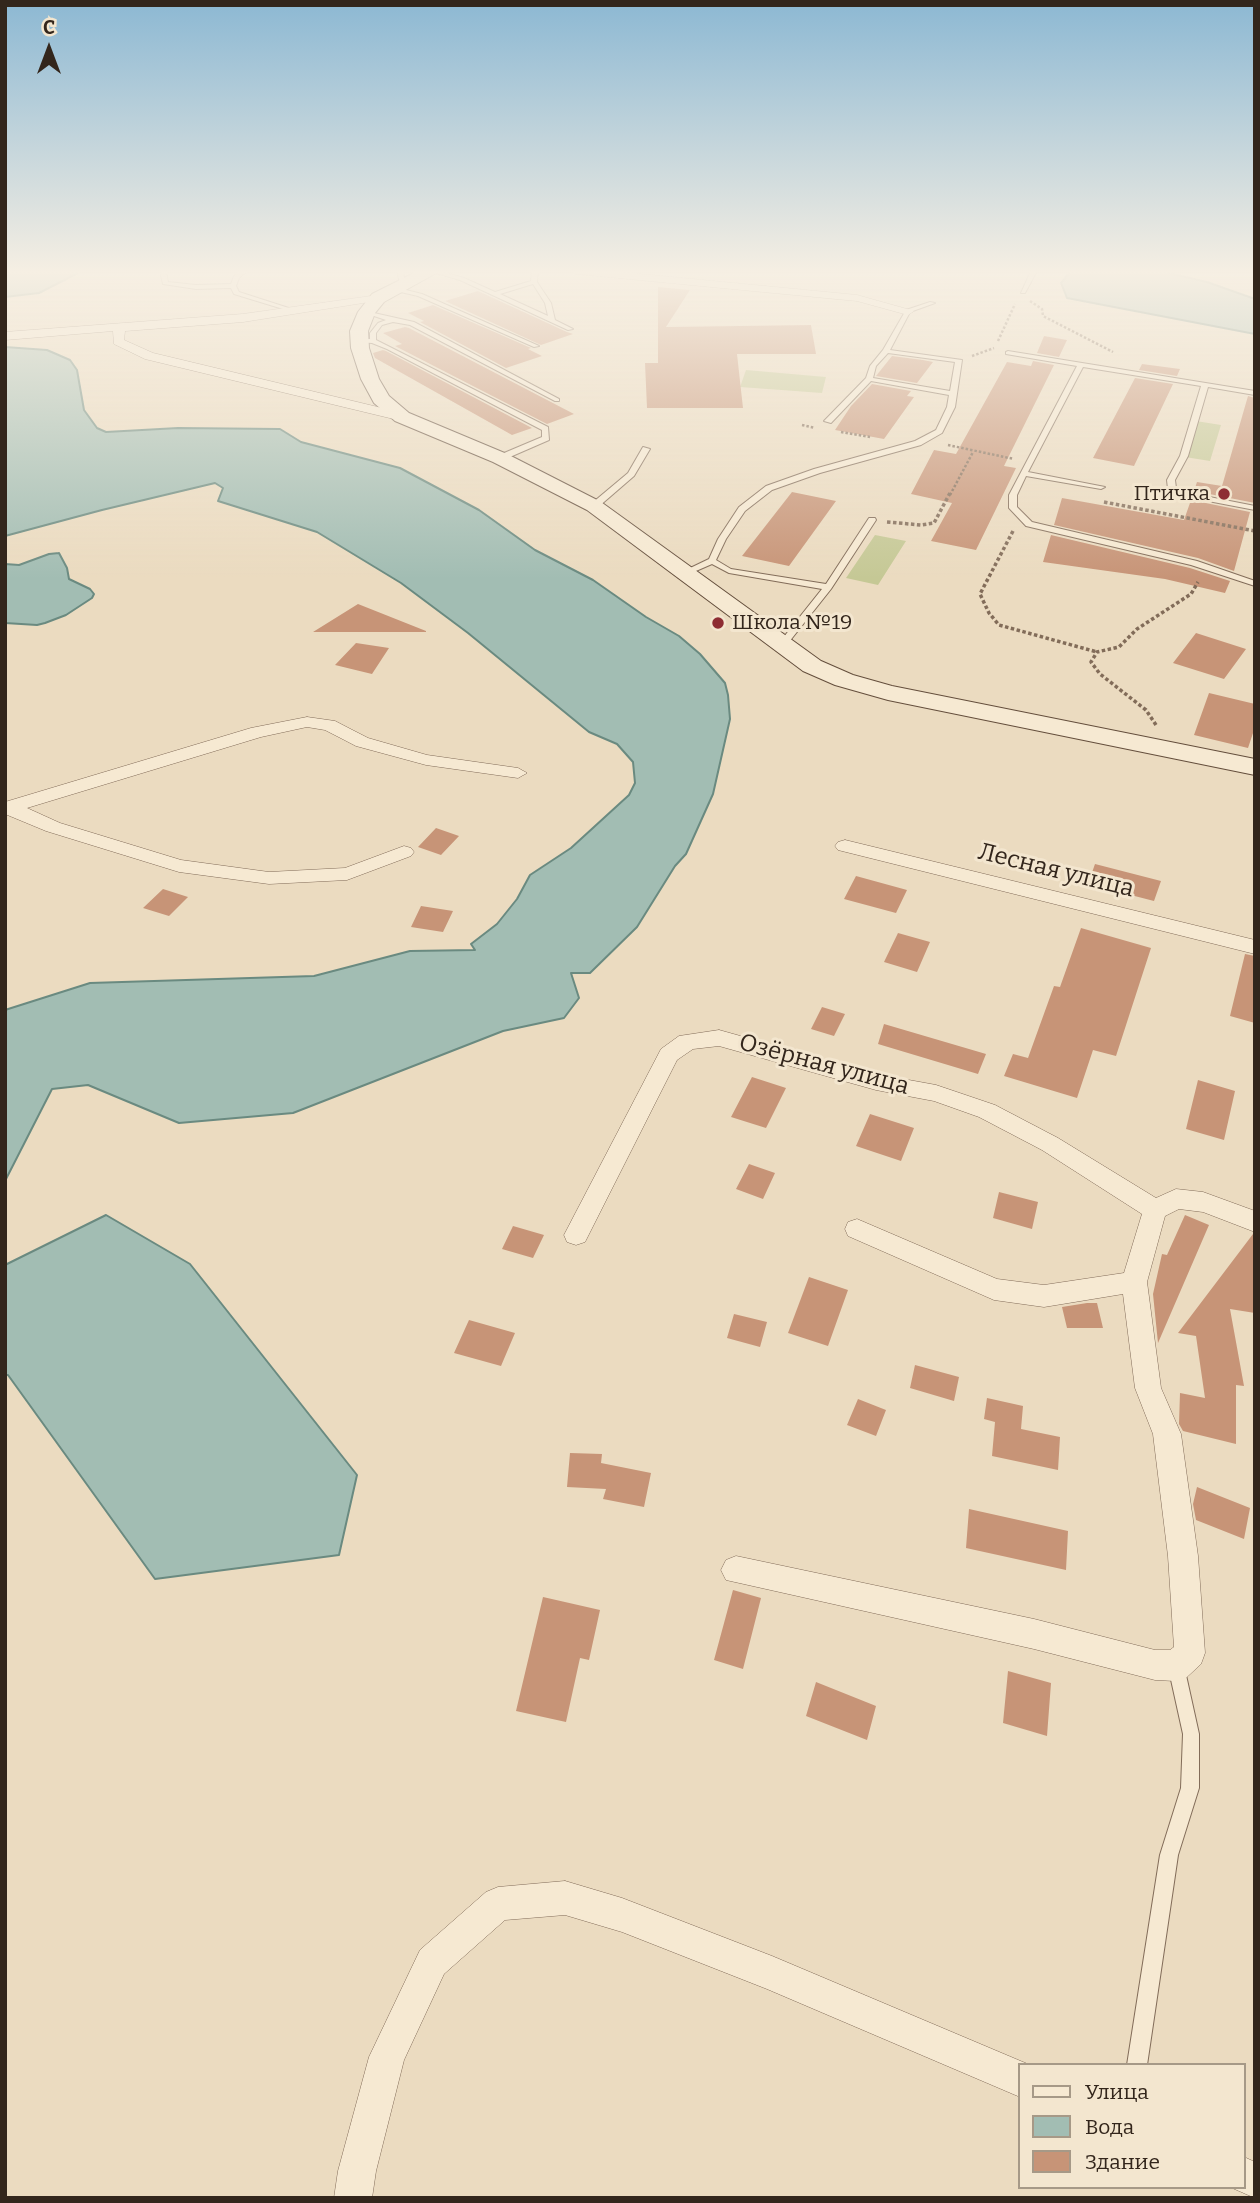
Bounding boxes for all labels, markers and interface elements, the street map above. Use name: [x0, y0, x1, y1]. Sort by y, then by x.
north arrow: [14, 14, 84, 84]
text: С: [43, 16, 55, 39]
place label: Птичка: [1134, 481, 1210, 507]
marker: Птичка: [1216, 486, 1232, 502]
place label: Школа №19: [732, 610, 852, 636]
marker: Школа №19: [710, 615, 726, 631]
street label: Лесная улица: [975, 838, 1137, 904]
street label: Озёрная улица: [736, 1028, 912, 1102]
legend: [1018, 2063, 1246, 2189]
text: Улица: [1085, 2079, 1149, 2105]
text: Вода: [1085, 2114, 1134, 2140]
text: Здание: [1085, 2149, 1160, 2175]

